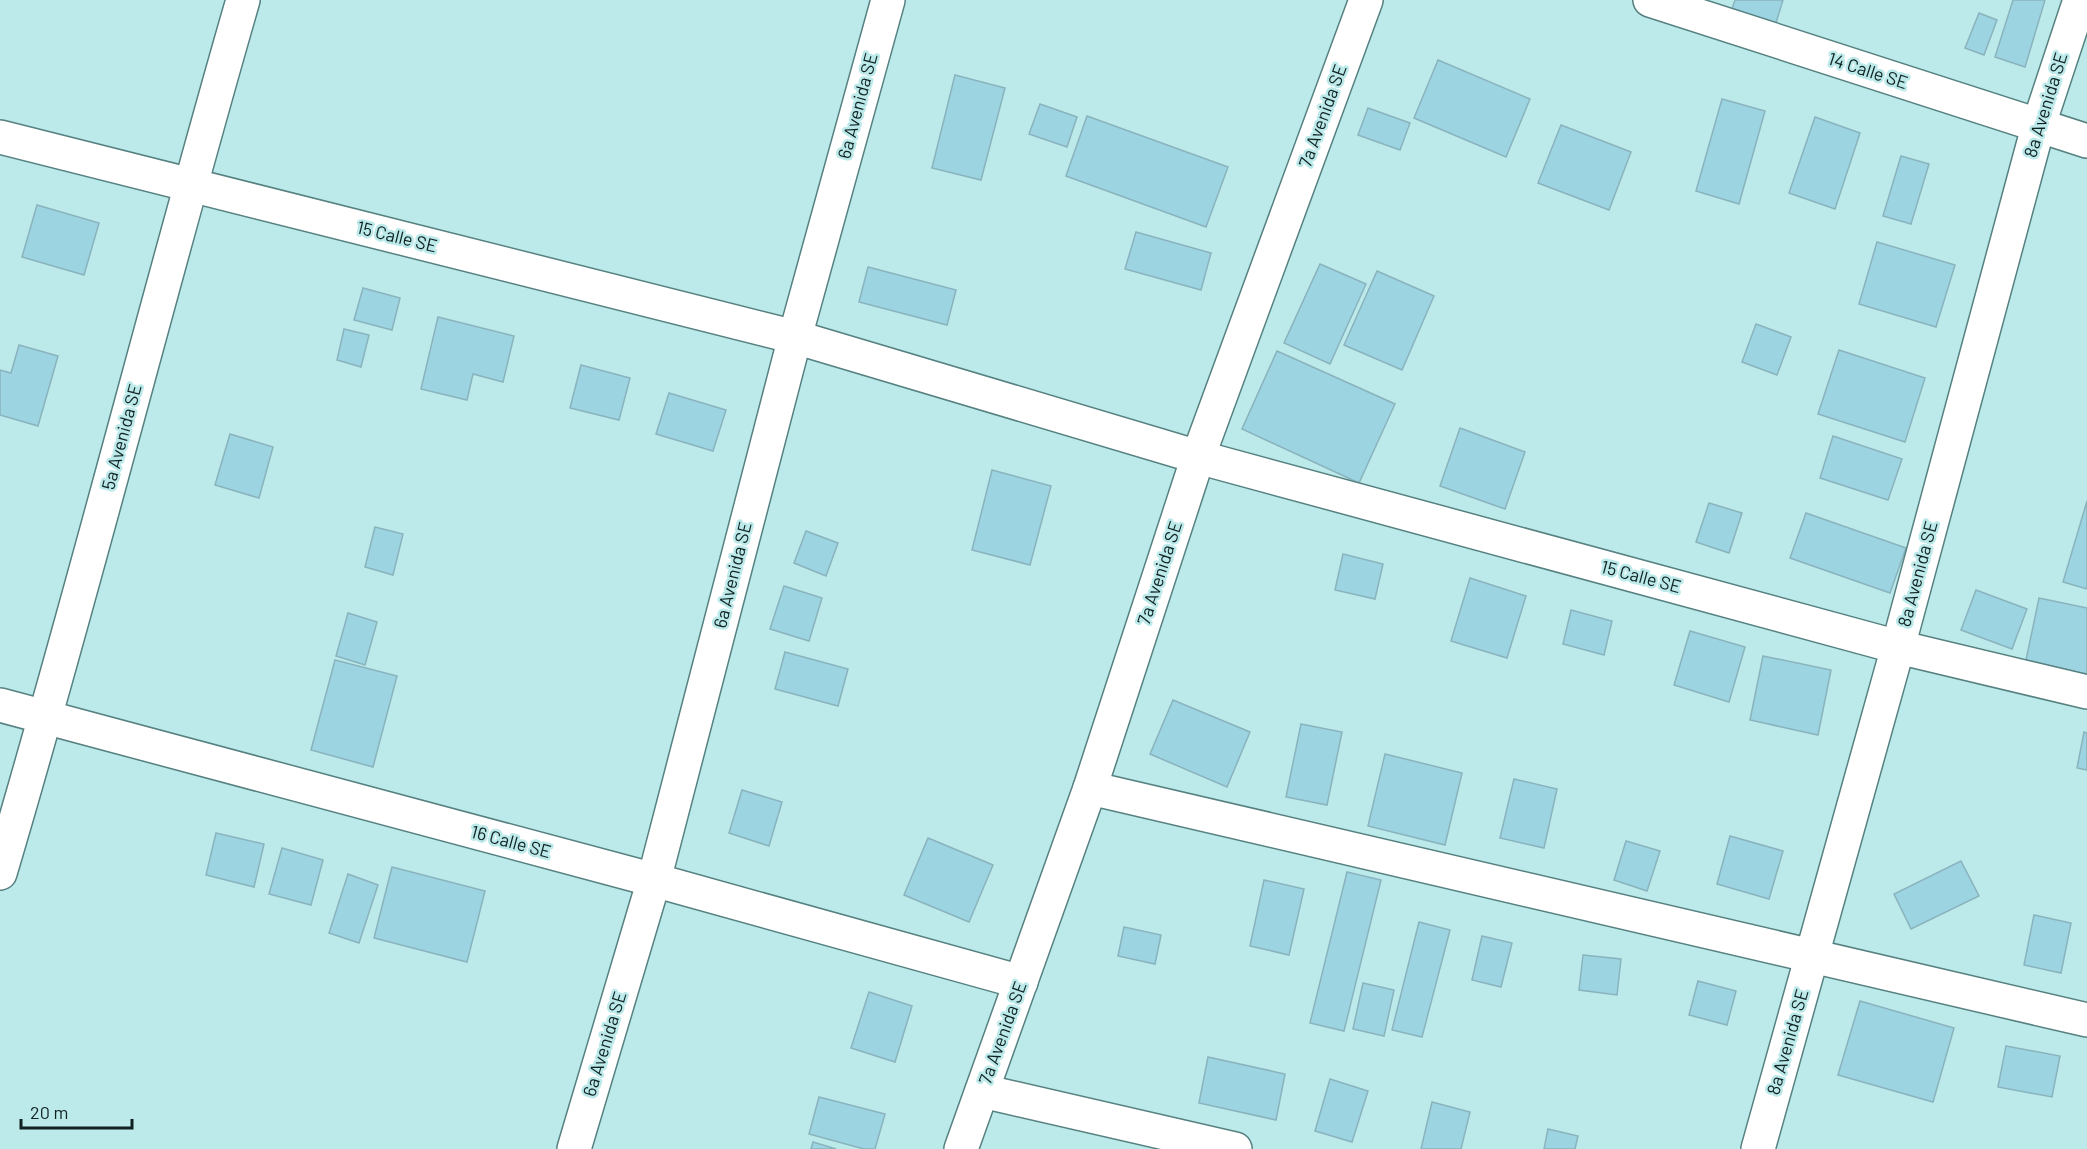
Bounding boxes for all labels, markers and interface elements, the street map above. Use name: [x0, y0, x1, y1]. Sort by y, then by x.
street label: 14 Calle SE: [1826, 47, 1911, 93]
street label: 8a Avenida SE: [2019, 49, 2071, 160]
street label: 6a Avenida SE: [832, 50, 882, 161]
street label: 7a Avenida SE: [1293, 61, 1351, 170]
street label: 15 Calle SE: [355, 215, 440, 257]
street label: 5a Avenida SE: [96, 381, 146, 492]
street label: 7a Avenida SE: [1132, 518, 1186, 627]
street label: 8a Avenida SE: [1892, 518, 1942, 629]
street label: 6a Avenida SE: [708, 519, 756, 630]
street label: 15 Calle SE: [1599, 555, 1684, 597]
street label: 16 Calle SE: [469, 820, 554, 862]
street label: 7a Avenida SE: [973, 978, 1031, 1087]
street label: 8a Avenida SE: [1761, 986, 1813, 1097]
street label: 6a Avenida SE: [578, 989, 630, 1099]
scale bar: [21, 1092, 132, 1130]
text: 20 m: [30, 1101, 68, 1123]

